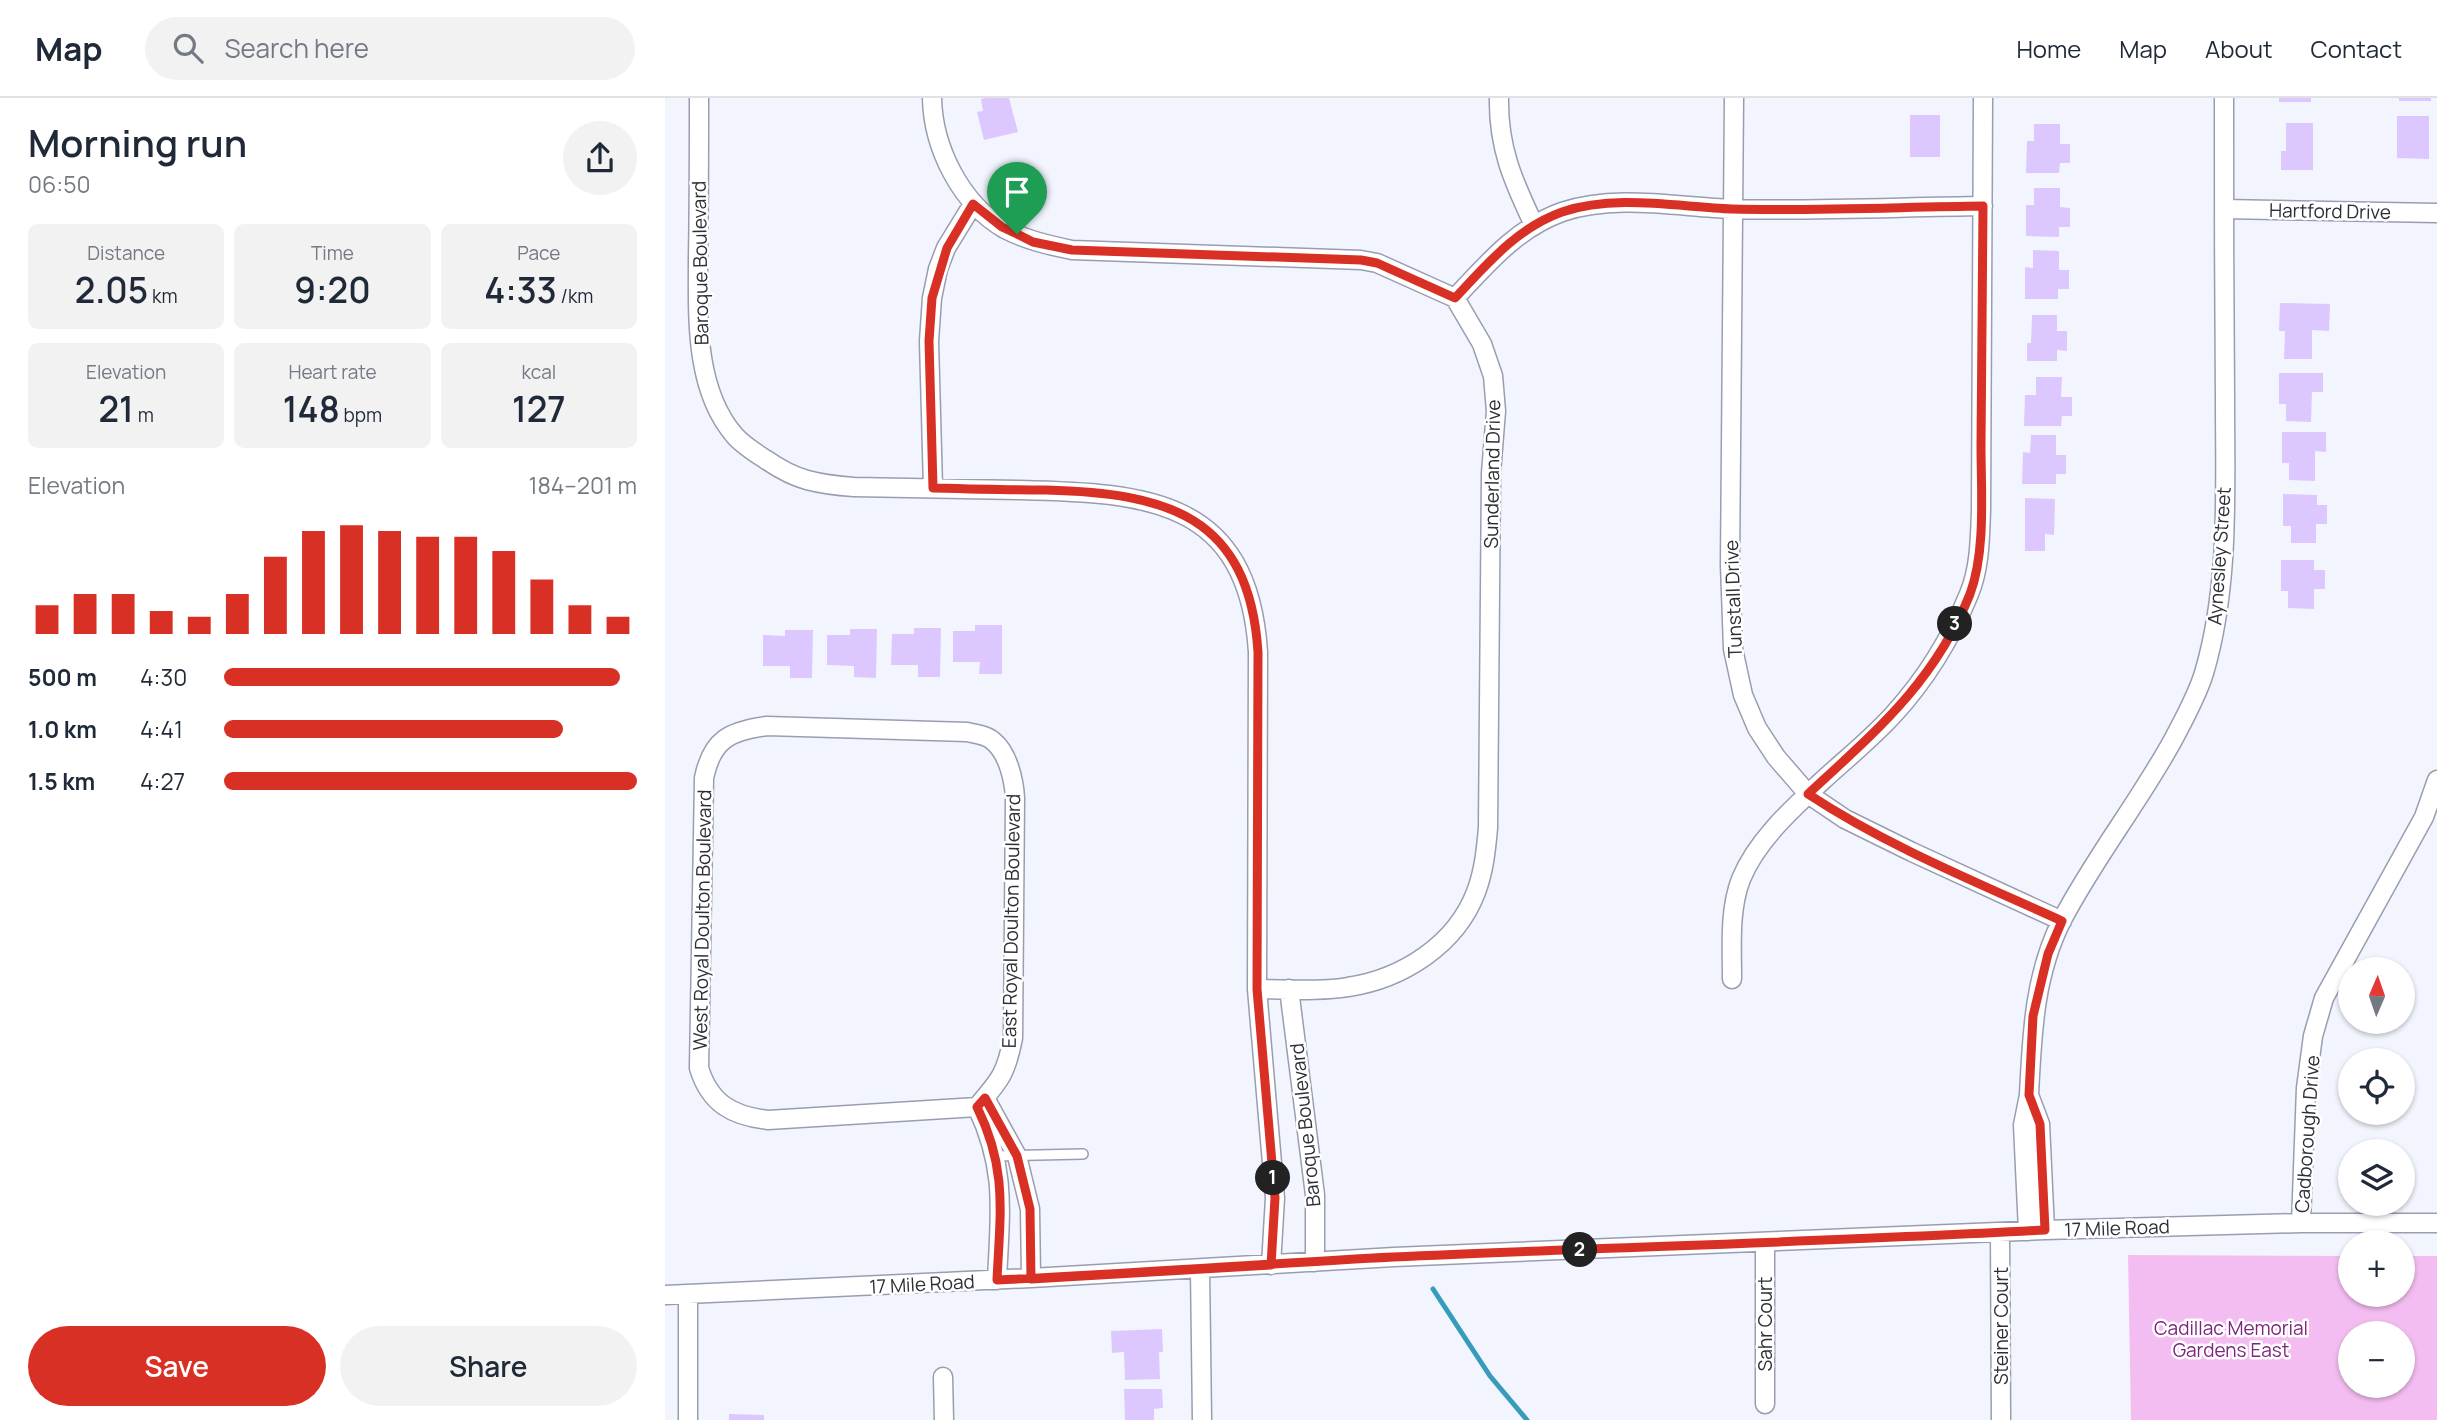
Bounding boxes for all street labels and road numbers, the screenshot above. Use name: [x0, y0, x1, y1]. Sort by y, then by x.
street label: Baroque Boulevard: [686, 181, 714, 345]
street label: Hartford Drive: [2269, 197, 2391, 225]
street label: Sunderland Drive: [1478, 399, 1506, 549]
street label: Aynesley Street: [2201, 486, 2237, 626]
street label: Tunstall Drive: [1718, 539, 1748, 659]
street label: West Royal Doulton Boulevard: [687, 790, 717, 1050]
street label: East Royal Doulton Boulevard: [996, 794, 1026, 1048]
street label: Baroque Boulevard: [1283, 1042, 1327, 1208]
street label: Cadborough Drive: [2289, 1054, 2325, 1214]
street label: 17 Mile Road: [2064, 1213, 2170, 1243]
street label: Steiner Court: [1988, 1267, 2014, 1385]
street label: 17 Mile Road: [869, 1268, 975, 1300]
street label: Sahr Court: [1752, 1277, 1778, 1371]

